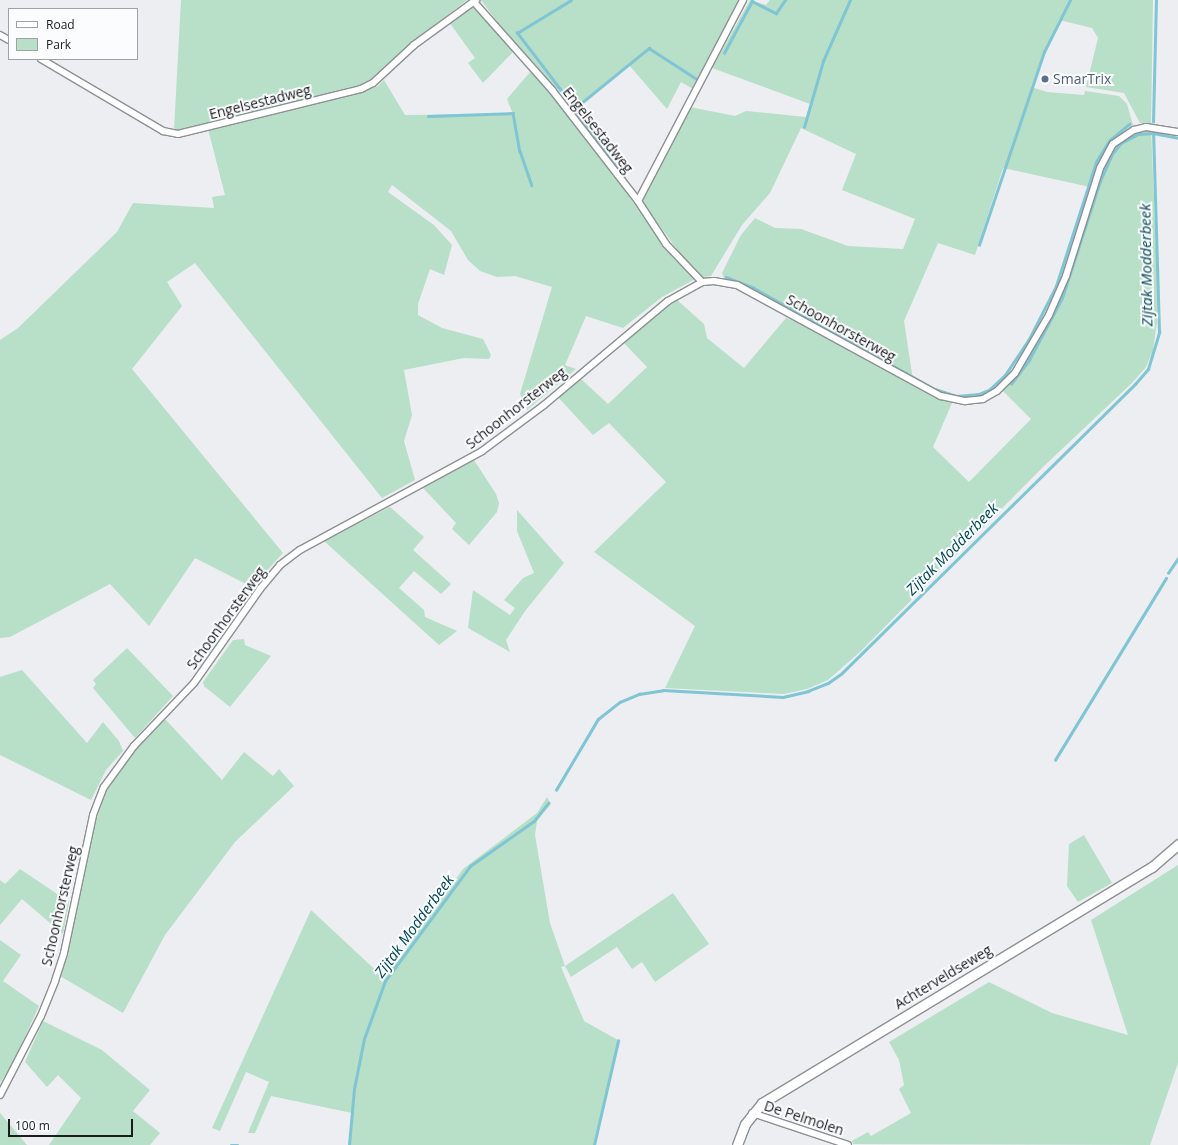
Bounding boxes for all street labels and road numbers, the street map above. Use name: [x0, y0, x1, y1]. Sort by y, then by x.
street label: Engelsestadweg: [207, 81, 313, 123]
street label: Engelsestadweg: [559, 84, 637, 176]
street label: Schoonhorsterweg: [783, 291, 899, 365]
street label: Schoonhorsterweg: [462, 364, 570, 452]
street label: Schoonhorsterweg: [183, 563, 269, 673]
street label: Schoonhorsterweg: [38, 844, 82, 968]
street label: Achterveldseweg: [891, 941, 995, 1013]
street label: De Pelmolen: [762, 1097, 846, 1139]

